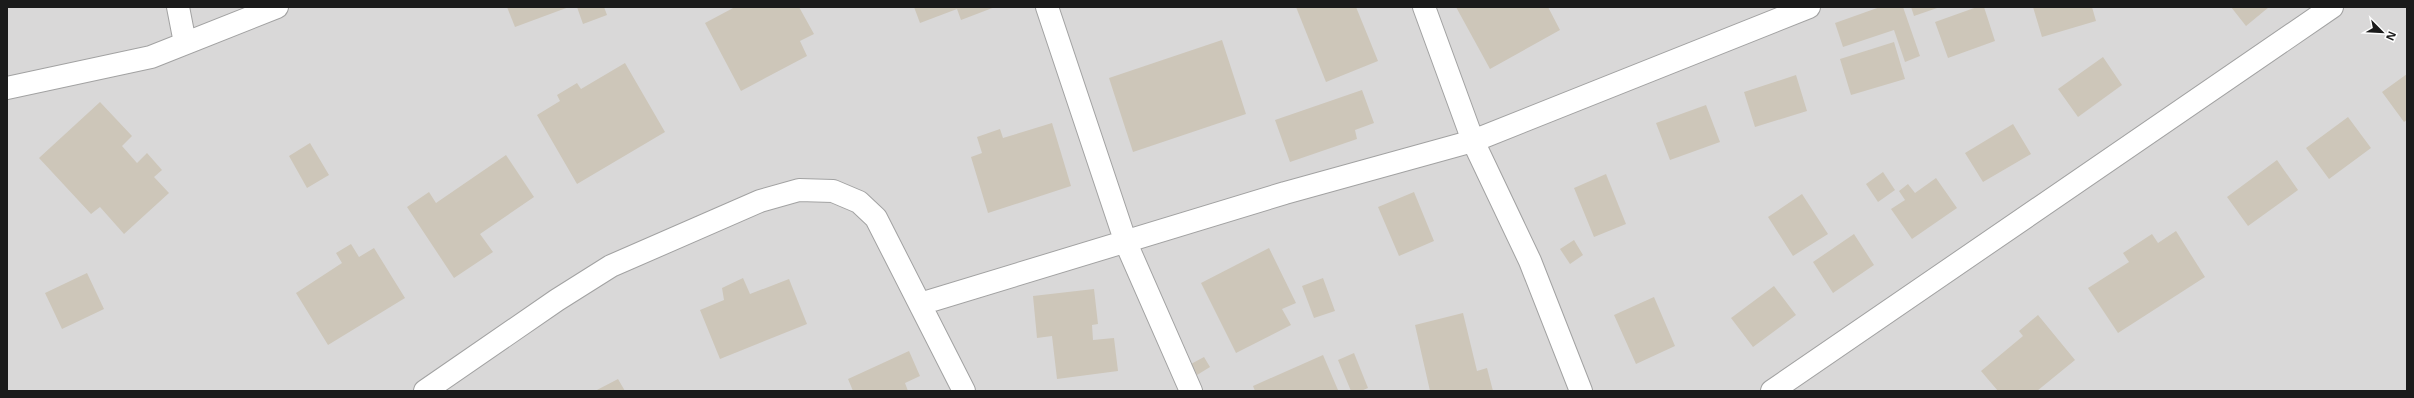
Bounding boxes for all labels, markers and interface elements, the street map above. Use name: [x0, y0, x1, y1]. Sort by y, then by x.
north arrow: [2362, 12, 2402, 52]
text: N: [2383, 29, 2400, 43]

